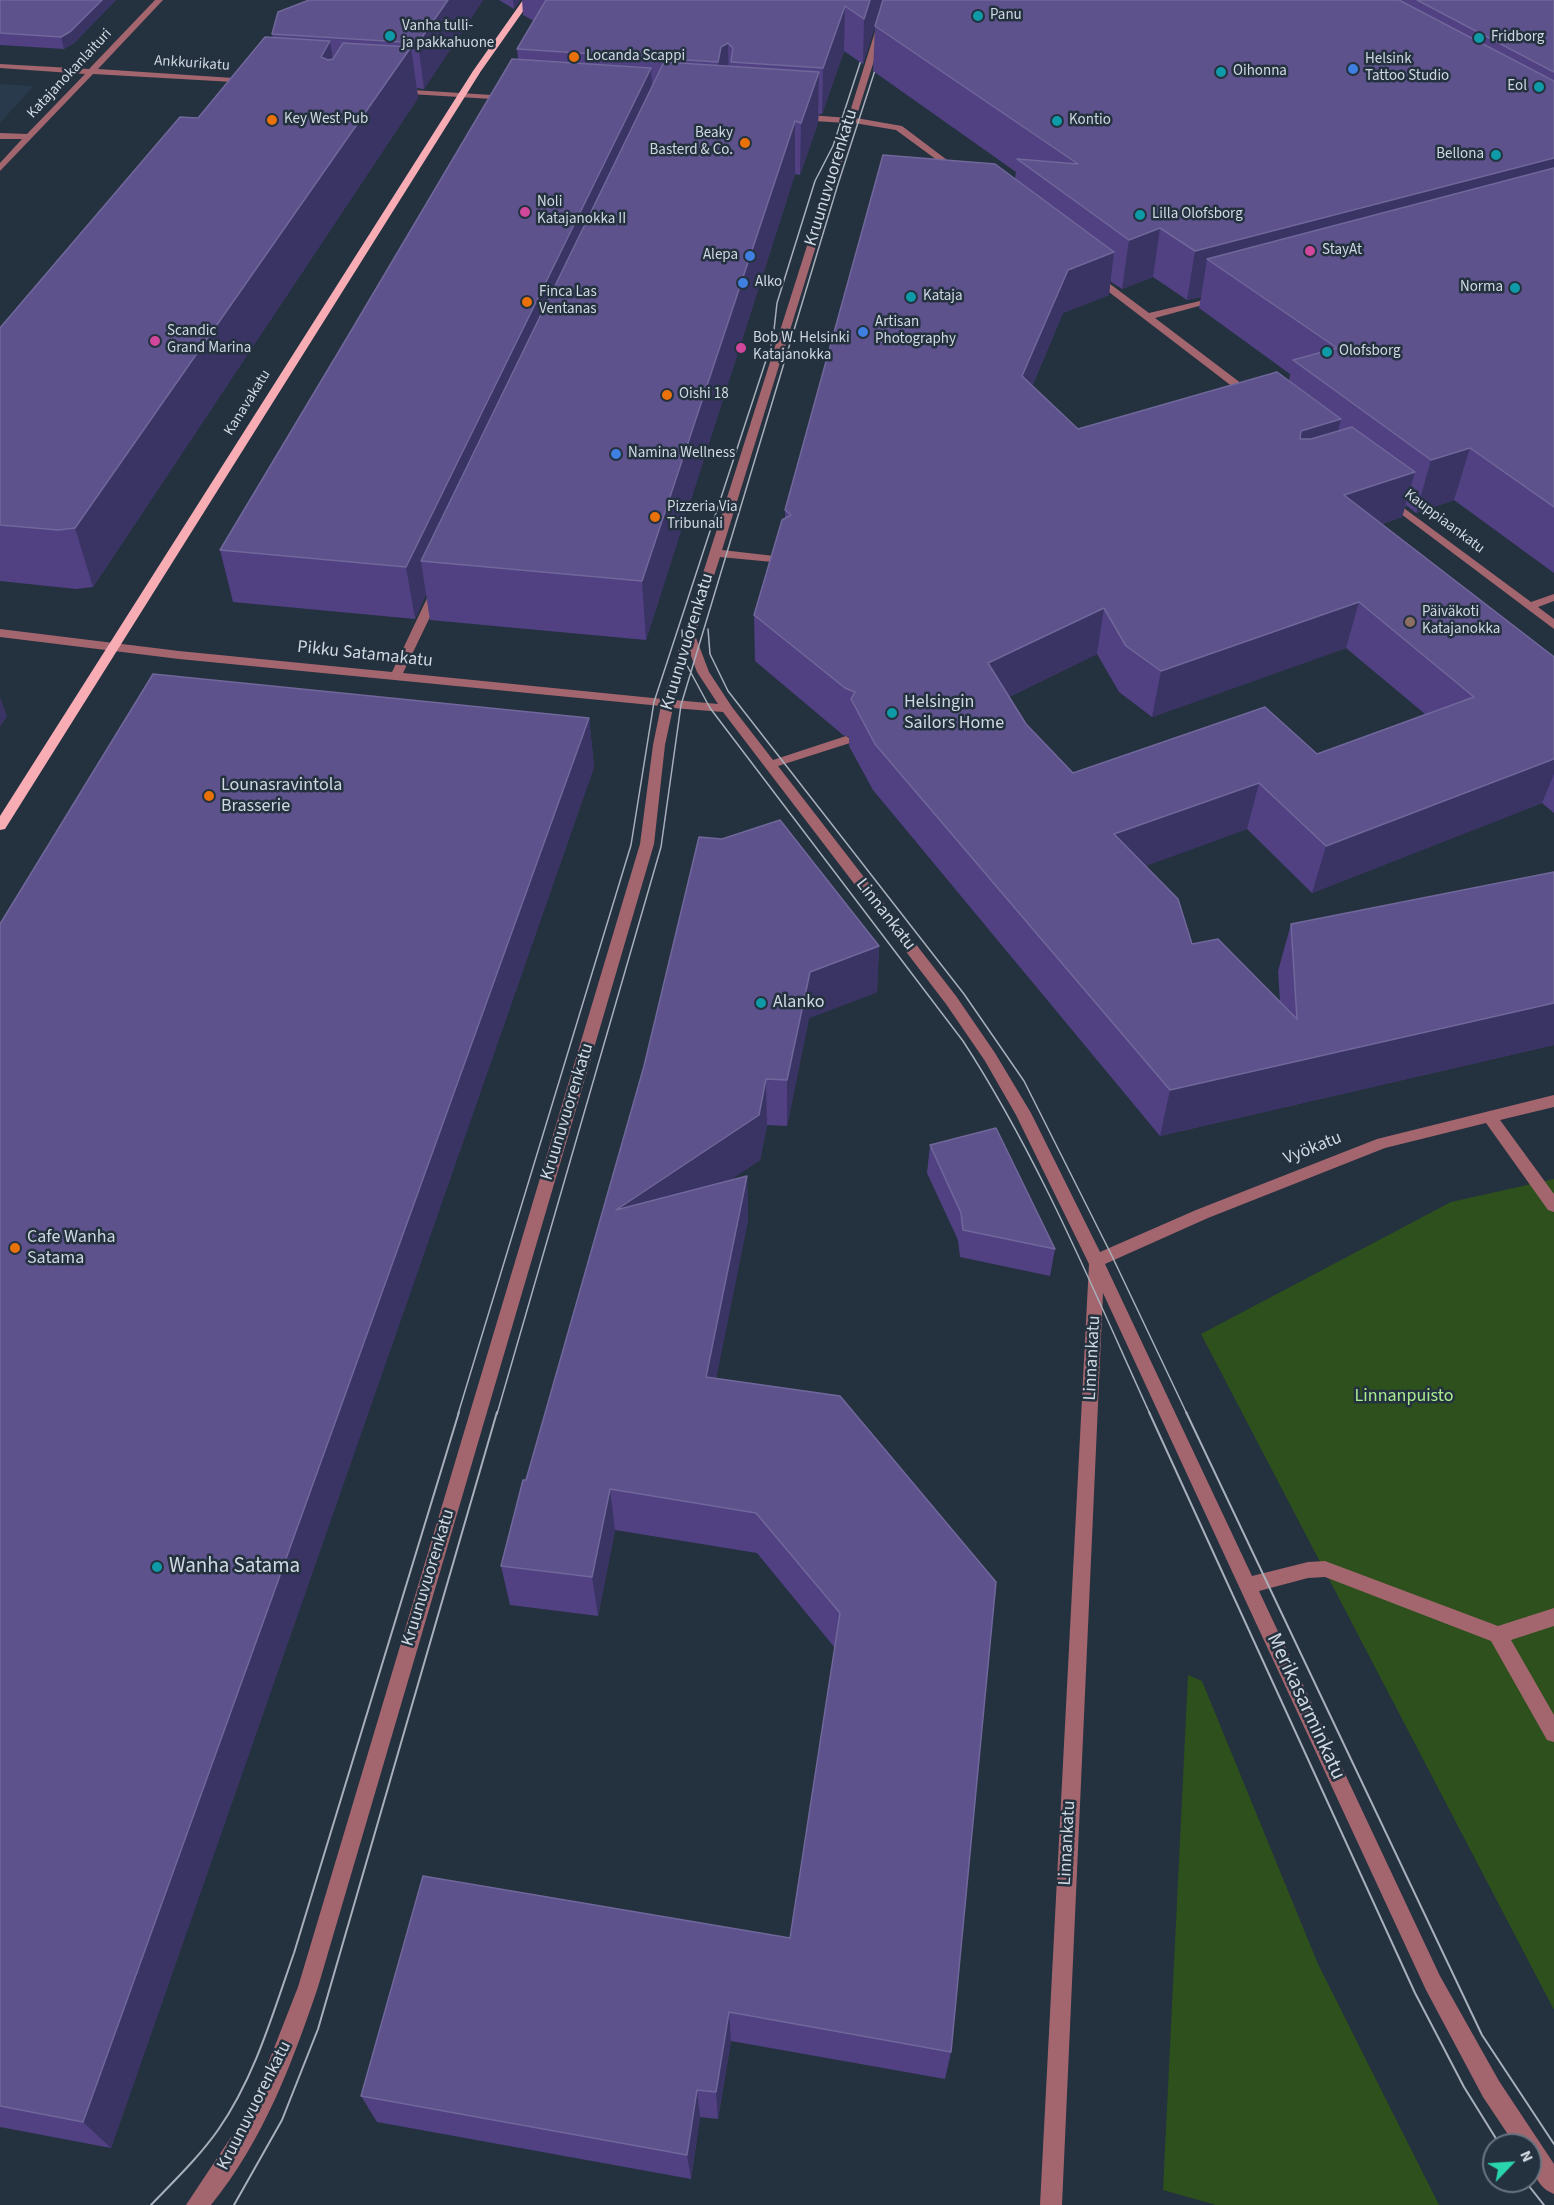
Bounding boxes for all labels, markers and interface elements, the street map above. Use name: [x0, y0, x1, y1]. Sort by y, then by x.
place label: Panu: [990, 7, 1022, 25]
marker: Panu: [971, 9, 985, 23]
place label: Vanha tulli- ja pakkahuone: [402, 18, 494, 53]
street label: Katajanokanlaituri: [24, 25, 116, 123]
marker: Vanha tulli- ja pakkahuone: [383, 29, 397, 43]
place label: Fridborg: [1491, 29, 1544, 47]
marker: Fridborg: [1472, 31, 1486, 45]
place label: Locanda Scappi: [586, 48, 685, 66]
marker: Locanda Scappi: [567, 50, 581, 64]
place label: Helsink Tattoo Studio: [1365, 51, 1449, 86]
street label: Ankkurikatu: [154, 52, 230, 76]
marker: Helsink Tattoo Studio: [1346, 62, 1360, 76]
place label: Oihonna: [1233, 63, 1287, 81]
marker: Oihonna: [1214, 65, 1228, 79]
place label: Eol: [1507, 78, 1527, 96]
marker: Eol: [1532, 80, 1546, 94]
street label: Kruunuvuorenkatu: [801, 107, 863, 249]
place label: Key West Pub: [284, 111, 368, 129]
place label: Kontio: [1069, 112, 1111, 130]
marker: Key West Pub: [265, 113, 279, 127]
marker: Kontio: [1050, 114, 1064, 128]
place label: Beaky Basterd & Co.: [650, 125, 733, 160]
marker: Beaky Basterd & Co.: [738, 136, 752, 150]
place label: Bellona: [1436, 146, 1484, 164]
marker: Bellona: [1489, 148, 1503, 162]
place label: Noli Katajanokka II: [537, 194, 626, 229]
marker: Noli Katajanokka II: [518, 205, 532, 219]
place label: Lilla Olofsborg: [1152, 206, 1243, 224]
marker: Lilla Olofsborg: [1133, 208, 1147, 222]
place label: StayAt: [1322, 242, 1362, 260]
marker: StayAt: [1303, 244, 1317, 258]
place label: Alepa: [703, 247, 738, 265]
marker: Alepa: [743, 249, 757, 263]
place label: Alko: [755, 274, 782, 292]
marker: Alko: [736, 276, 750, 290]
place label: Norma: [1460, 279, 1503, 297]
marker: Norma: [1508, 281, 1522, 295]
place label: Finca Las Ventanas: [539, 284, 597, 319]
place label: Kataja: [923, 288, 963, 306]
marker: Kataja: [904, 290, 918, 304]
marker: Finca Las Ventanas: [520, 295, 534, 309]
place label: Artisan Photography: [875, 314, 956, 349]
place label: Scandic Grand Marina: [167, 323, 251, 358]
marker: Artisan Photography: [856, 325, 870, 339]
place label: Bob W. Helsinki Katajanokka: [753, 330, 850, 365]
marker: Scandic Grand Marina: [148, 334, 162, 348]
marker: Bob W. Helsinki Katajanokka: [734, 341, 748, 355]
place label: Olofsborg: [1339, 343, 1401, 361]
marker: Olofsborg: [1320, 345, 1334, 359]
street label: Kanavakatu: [221, 367, 275, 439]
place label: Oishi 18: [679, 386, 729, 404]
marker: Oishi 18: [660, 388, 674, 402]
place label: Namina Wellness: [628, 445, 735, 463]
marker: Namina Wellness: [609, 447, 623, 461]
street label: Kauppiaankatu: [1400, 486, 1488, 558]
place label: Pizzeria Via Tribunali: [667, 499, 738, 534]
marker: Pizzeria Via Tribunali: [648, 510, 662, 524]
street label: Kruunuvuorenkatu: [657, 571, 719, 713]
place label: Päiväkoti Katajanokka: [1422, 604, 1500, 639]
marker: Päiväkoti Katajanokka: [1403, 615, 1417, 629]
street label: Pikku Satamakatu: [296, 637, 434, 673]
place label: Helsingin Sailors Home: [904, 692, 1004, 734]
marker: Helsingin Sailors Home: [885, 706, 899, 720]
place label: Lounasravintola Brasserie: [221, 775, 342, 818]
marker: Lounasravintola Brasserie: [202, 789, 216, 803]
street label: Linnankatu: [850, 875, 920, 955]
place label: Alanko: [773, 992, 825, 1014]
marker: Alanko: [754, 996, 768, 1010]
street label: Kruunuvuorenkatu: [537, 1041, 599, 1183]
street label: Vyökatu: [1281, 1128, 1345, 1170]
place label: Cafe Wanha Satama: [27, 1227, 116, 1270]
marker: Cafe Wanha Satama: [8, 1241, 22, 1255]
street label: Linnankatu: [1080, 1315, 1106, 1401]
park label: Linnanpuisto: [1355, 1386, 1453, 1408]
street label: Kruunuvuorenkatu: [398, 1507, 460, 1649]
place label: Wanha Satama: [169, 1554, 300, 1580]
marker: Wanha Satama: [150, 1560, 164, 1574]
street label: Merikasarminkatu: [1260, 1630, 1350, 1784]
street label: Linnankatu: [1055, 1800, 1081, 1886]
street label: Kruunuvuorenkatu: [213, 2038, 297, 2174]
north arrow: [1482, 2133, 1542, 2193]
text: N: [1514, 2147, 1539, 2166]

